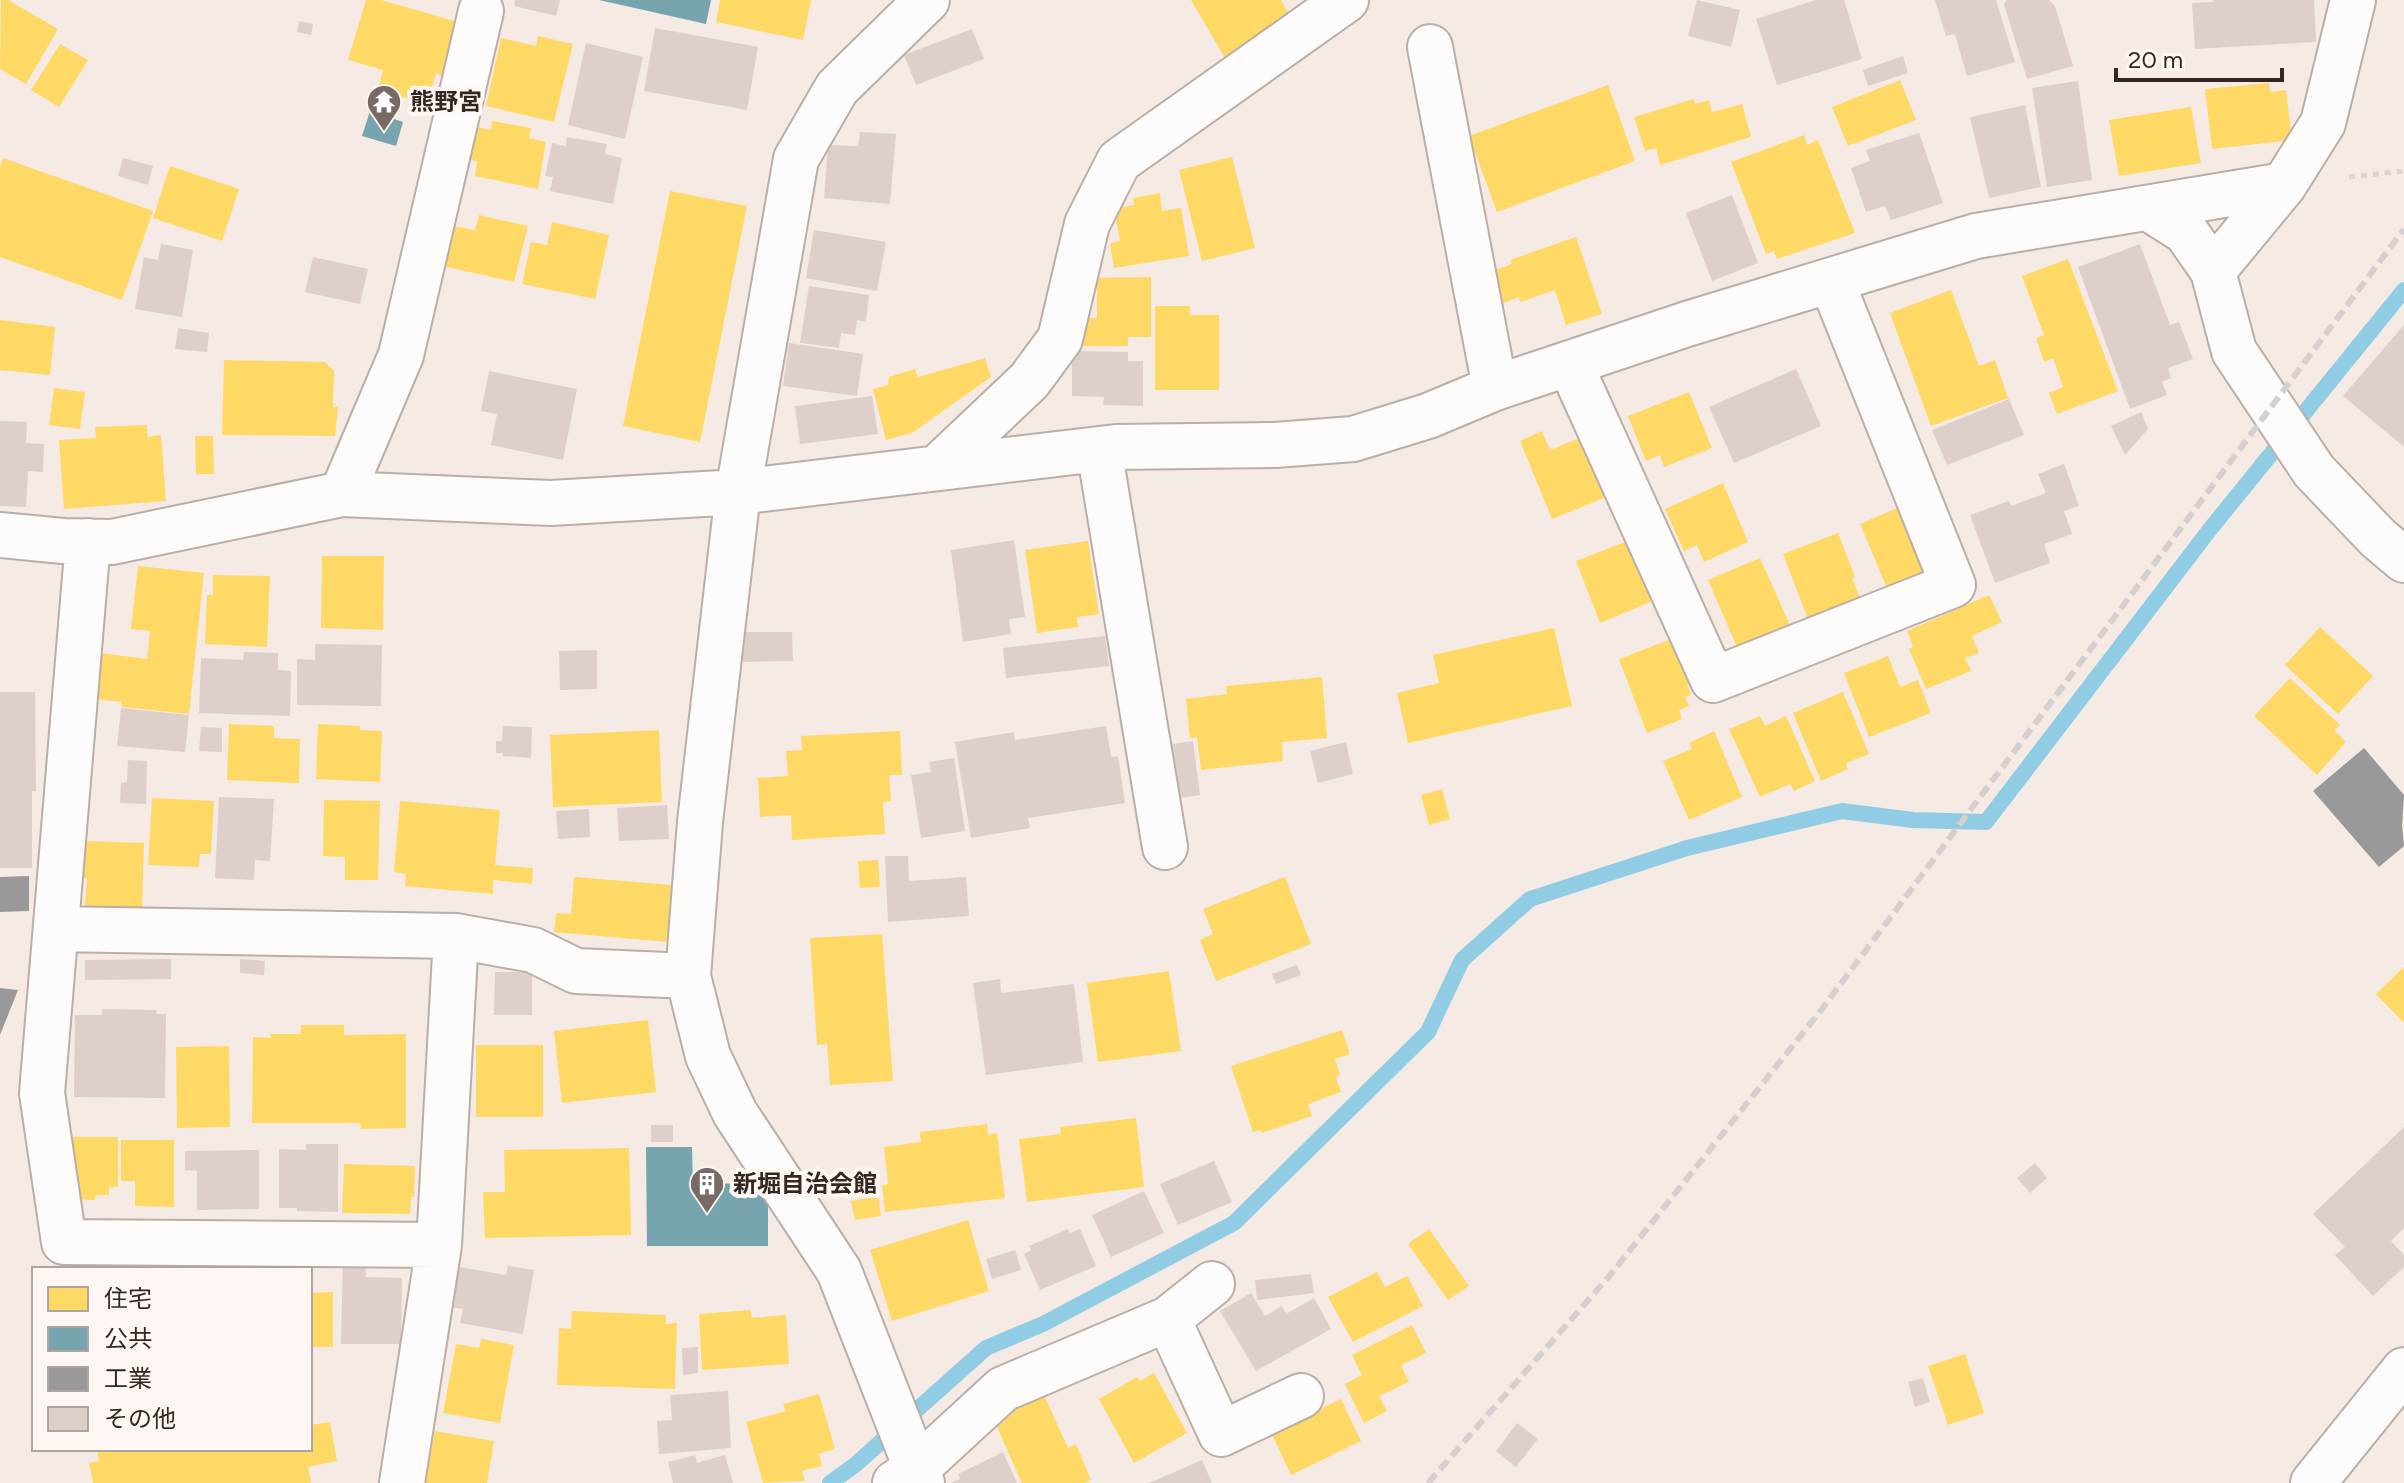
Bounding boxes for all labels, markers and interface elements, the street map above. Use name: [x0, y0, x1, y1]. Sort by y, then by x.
scale bar: [2116, 32, 2282, 82]
text: 20 m: [2128, 45, 2183, 74]
temple icon: 熊野宮: [365, 83, 403, 133]
place label: 熊野宮: [410, 87, 482, 116]
building icon: 新堀自治会館: [688, 1165, 726, 1215]
place label: 新堀自治会館: [733, 1169, 877, 1198]
legend: [32, 1267, 312, 1451]
text: 住宅: [104, 1284, 152, 1313]
text: 公共: [104, 1324, 152, 1353]
text: 工業: [104, 1364, 152, 1393]
text: その他: [104, 1404, 176, 1433]

